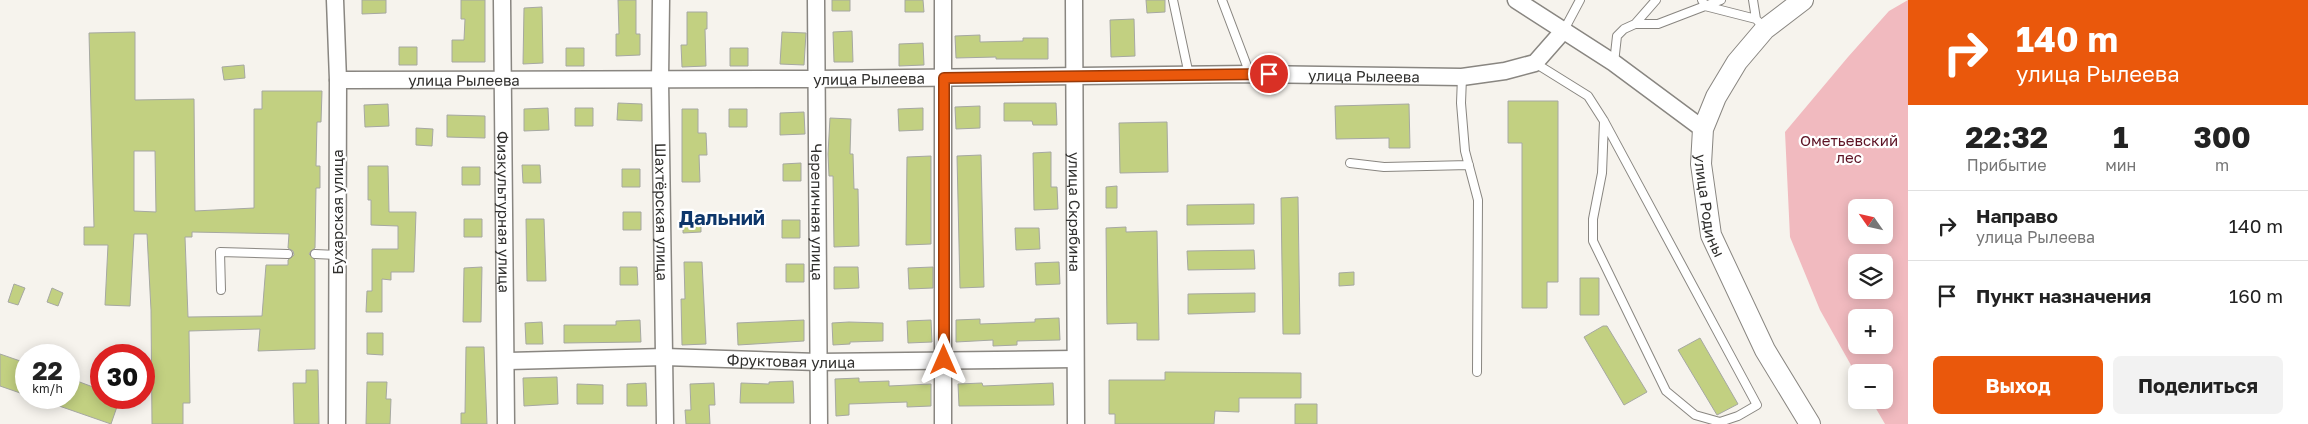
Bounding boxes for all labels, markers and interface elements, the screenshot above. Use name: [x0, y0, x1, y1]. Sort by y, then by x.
text: 140 m: [2016, 18, 2118, 60]
icon: right: [1933, 20, 1998, 85]
pin: [1248, 53, 1290, 95]
icon: arrive: [1255, 60, 1283, 88]
text: улица Рылеева: [2016, 60, 2180, 87]
street label: улица Рылеева: [1308, 66, 1420, 85]
street label: улица Рылеева: [813, 69, 925, 88]
street label: улица Рылеева: [408, 71, 520, 89]
text: 22:32: [1965, 119, 2048, 155]
text: 1: [2113, 119, 2128, 155]
text: 300: [2193, 119, 2251, 155]
street label: Физкультурная улица: [494, 131, 514, 293]
park label: Ометьевский лес: [1800, 131, 1898, 166]
street label: Шахтёрская улица: [652, 143, 672, 281]
street label: Черепичная улица: [808, 143, 827, 281]
street label: Бухарская улица: [328, 149, 346, 275]
street label: улица Скрябина: [1066, 152, 1084, 272]
street label: улица Родины: [1692, 154, 1729, 260]
text: Прибытие: [1967, 155, 2046, 175]
text: мин: [2105, 155, 2136, 175]
text: m: [2215, 155, 2229, 175]
north arrow: [1848, 199, 1892, 244]
map controls: [1848, 199, 1893, 409]
text: Направо: [1976, 204, 2058, 227]
district label: Дальний: [679, 205, 765, 229]
icon: right: [1933, 212, 1961, 240]
text: 140 m: [2229, 214, 2283, 237]
text: улица Рылеева: [1976, 227, 2095, 247]
button: layers: [1848, 254, 1893, 299]
icon: arrive: [1933, 282, 1961, 310]
text: Пункт назначения: [1976, 284, 2151, 307]
text: 160 m: [2229, 284, 2283, 307]
button: +: [1848, 309, 1893, 354]
position arrow: [917, 333, 969, 385]
speed limit sign: 30: [90, 344, 155, 409]
street label: Фруктовая улица: [726, 350, 855, 371]
text: 22: [32, 355, 63, 386]
button: Выход: [1933, 356, 2103, 414]
button: Поделиться: [2113, 356, 2283, 414]
button: −: [1848, 364, 1893, 409]
text: km/h: [32, 381, 63, 396]

